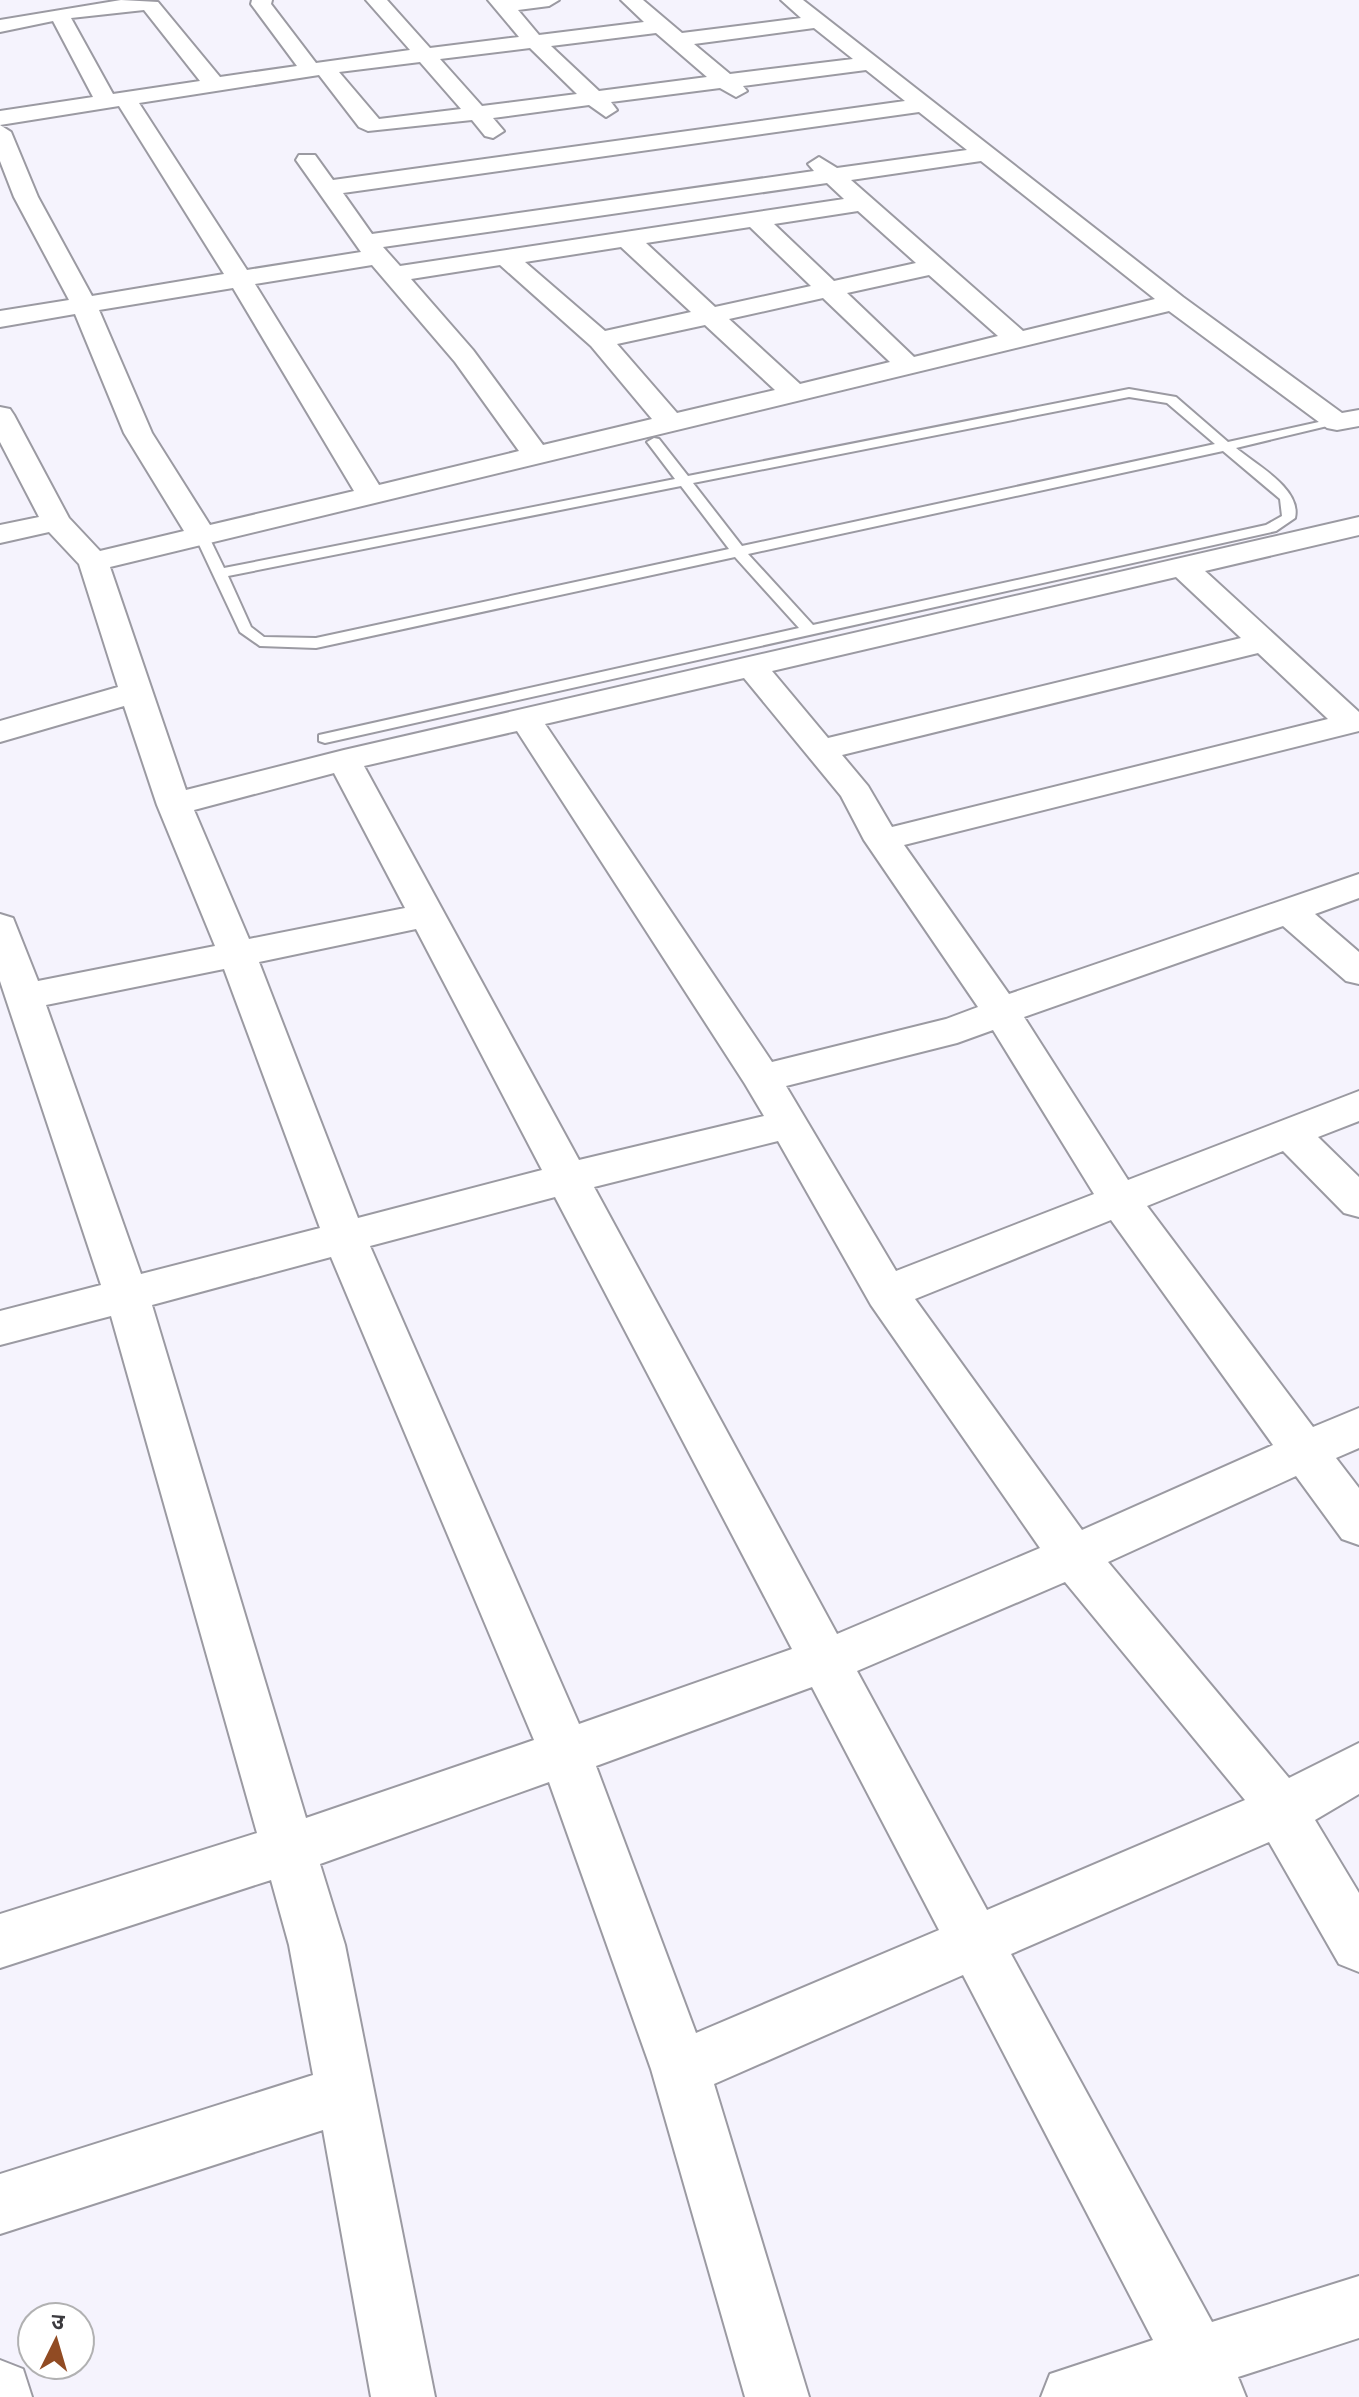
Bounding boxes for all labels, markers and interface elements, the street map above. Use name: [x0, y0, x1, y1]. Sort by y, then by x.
north arrow: [16, 2301, 96, 2381]
text: उ: [50, 2308, 66, 2335]

